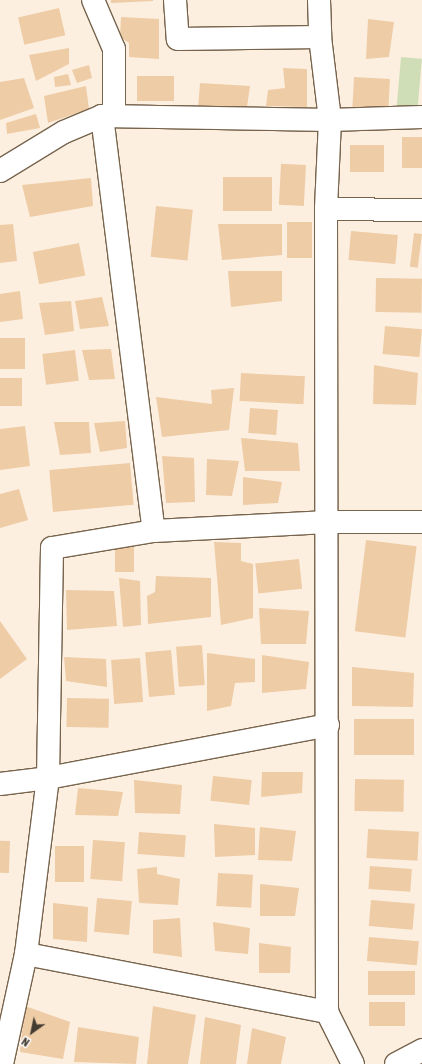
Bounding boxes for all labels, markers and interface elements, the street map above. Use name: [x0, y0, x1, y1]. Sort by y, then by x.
north arrow: [12, 1012, 52, 1052]
text: N: [19, 1035, 31, 1049]

